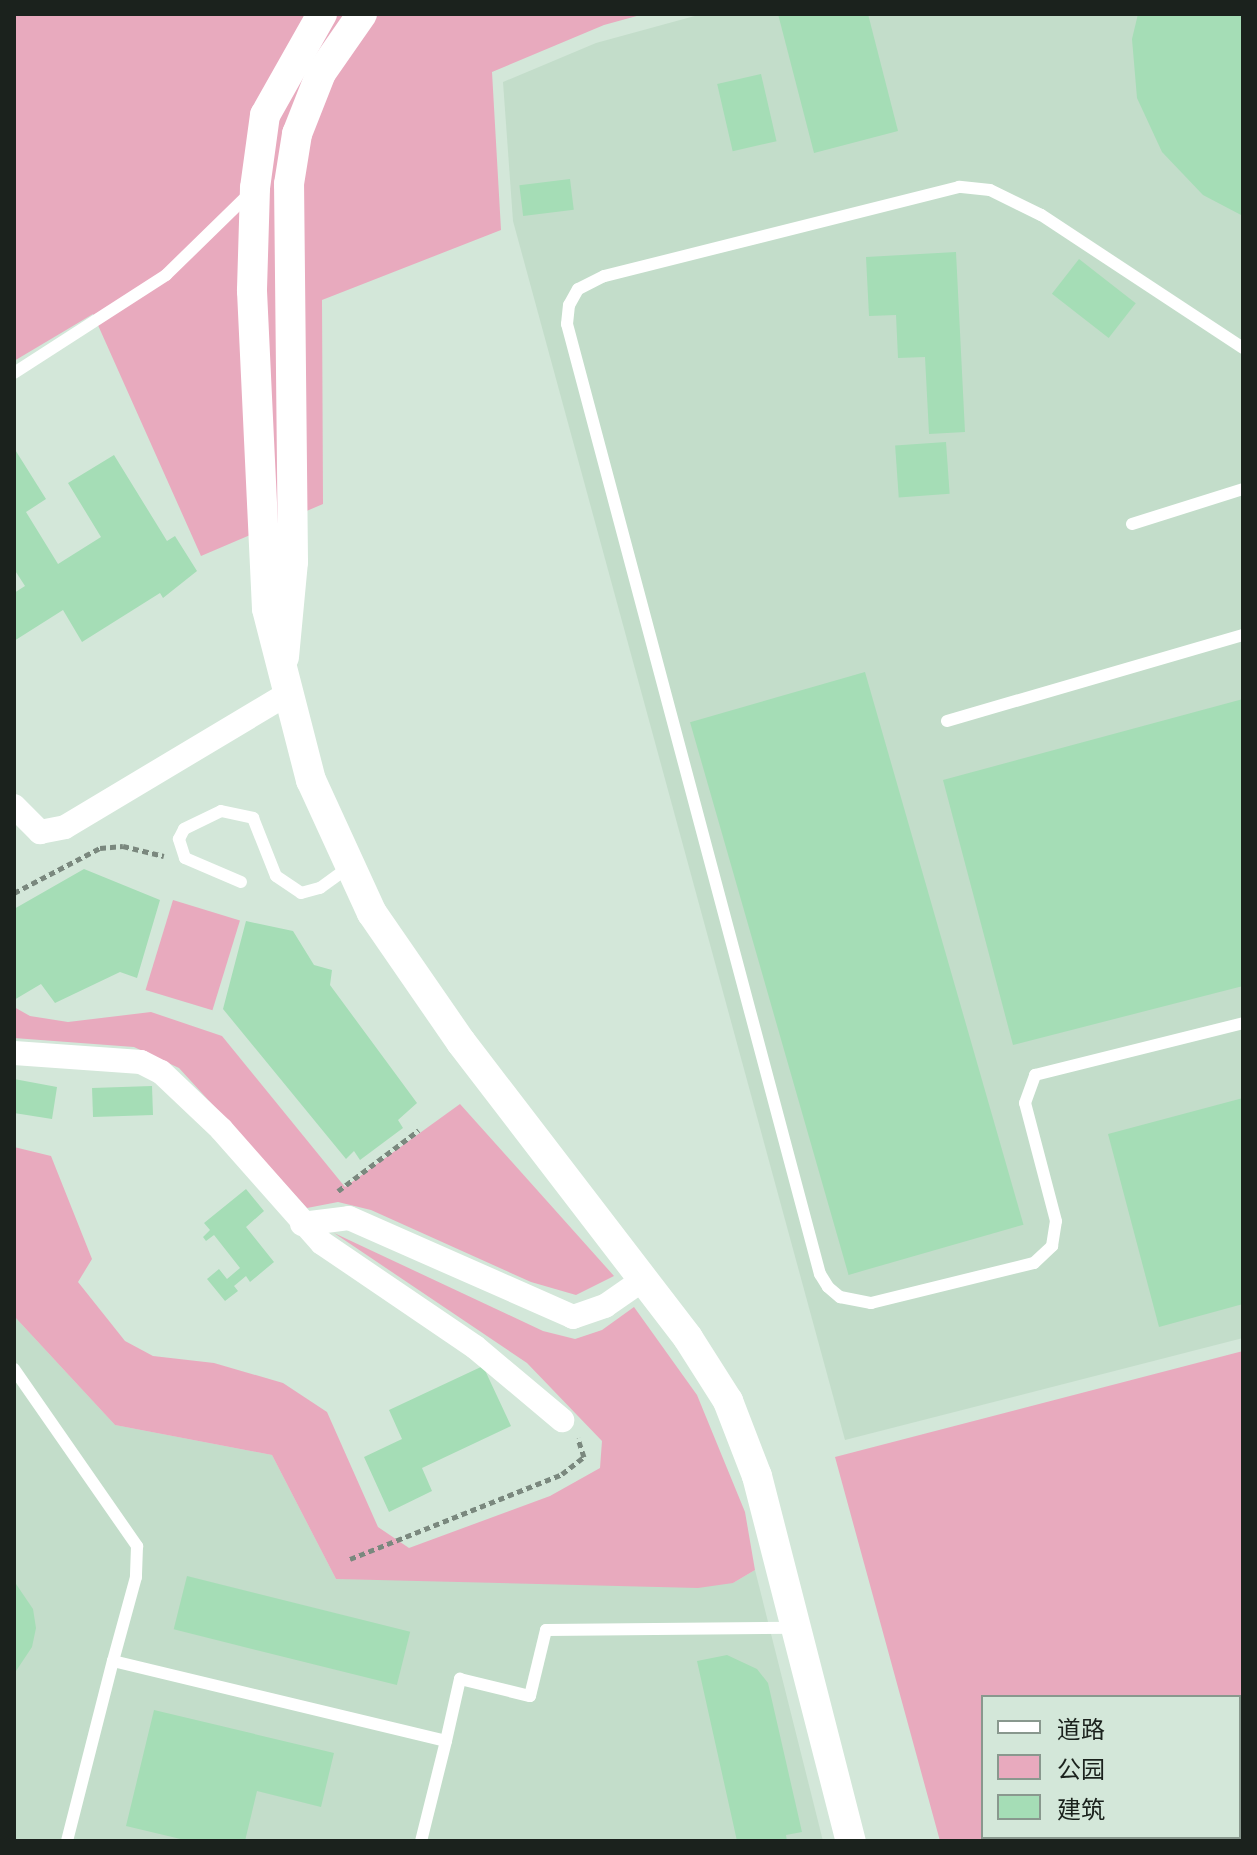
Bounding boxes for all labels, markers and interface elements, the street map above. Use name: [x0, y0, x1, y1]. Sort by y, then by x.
legend: [981, 1695, 1241, 1839]
text: 道路: [1057, 1712, 1105, 1745]
text: 公园: [1057, 1752, 1105, 1785]
text: 建筑: [1057, 1792, 1105, 1825]

